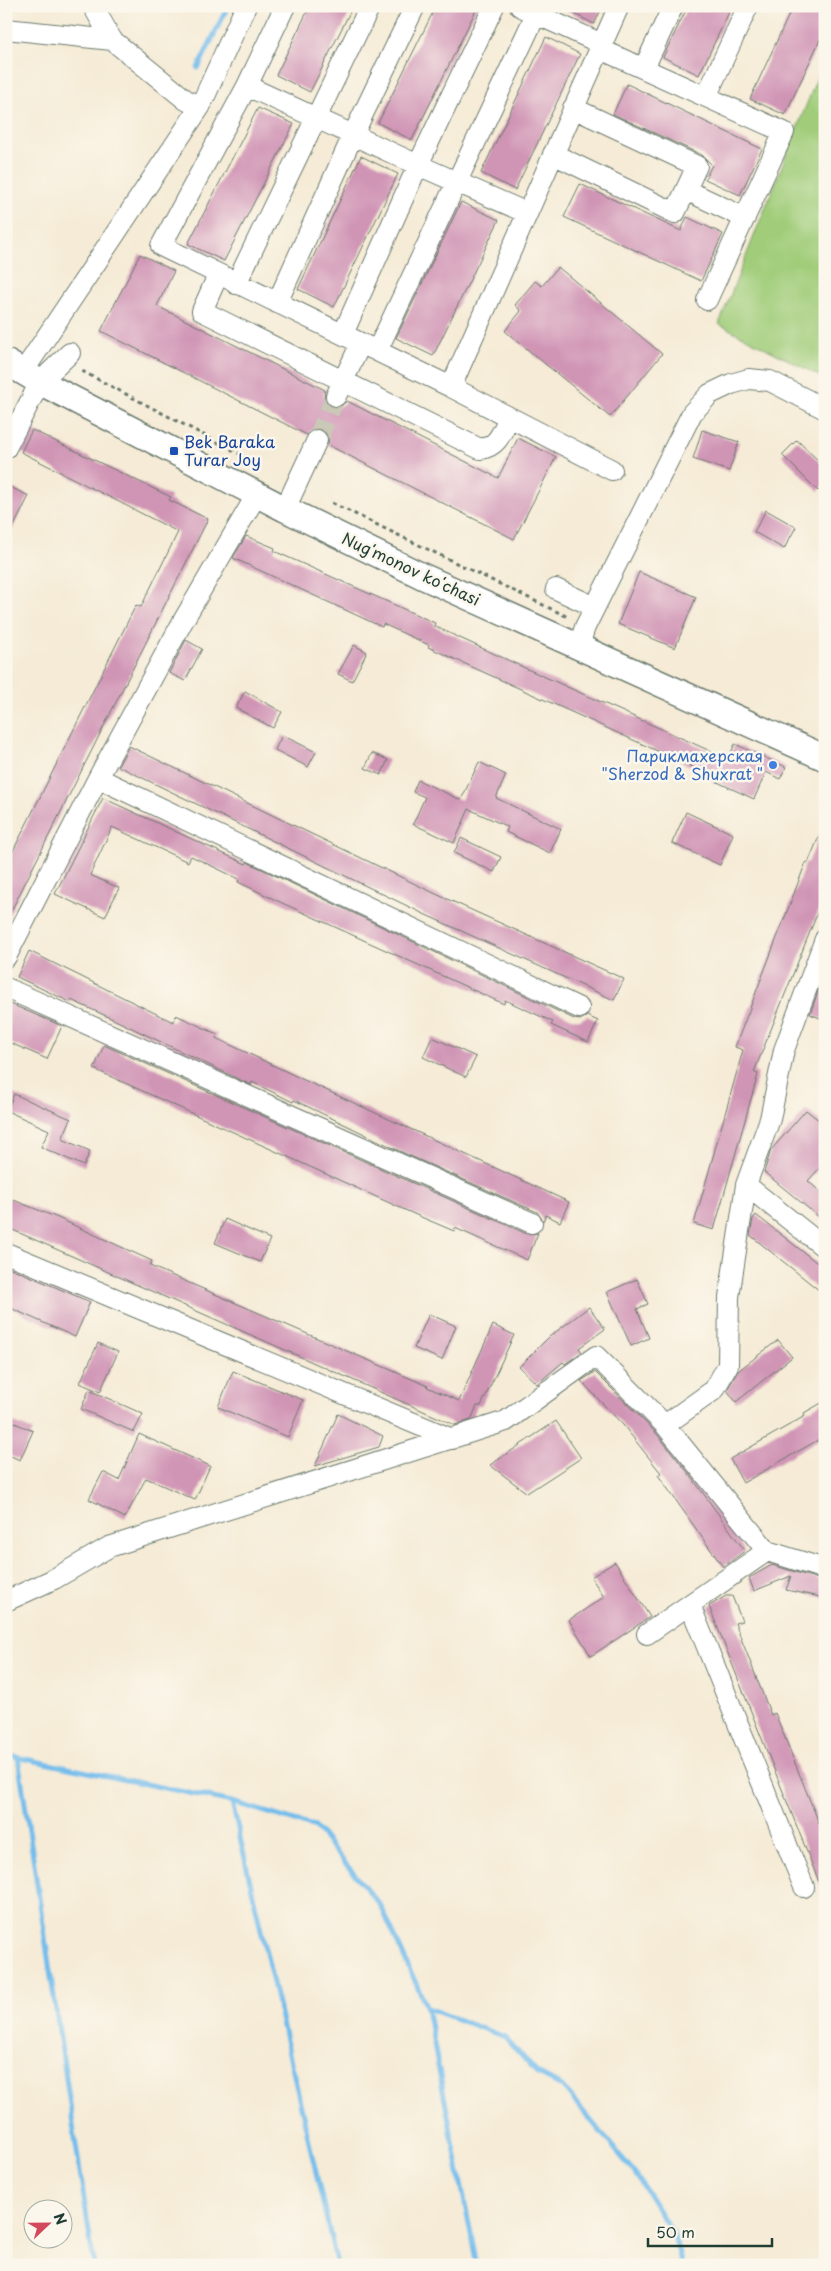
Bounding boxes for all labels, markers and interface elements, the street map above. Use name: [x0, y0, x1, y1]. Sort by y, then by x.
place label: Bek Baraka Turar Joy: [184, 429, 275, 471]
marker: Bek Baraka Turar Joy: [168, 445, 180, 457]
street label: Nugʻmonov koʻchasi: [338, 525, 485, 611]
place label: Парикмахерская "Sherzod & Shuxrat ": [601, 743, 763, 785]
marker: Парикмахерская "Sherzod & Shuxrat ": [767, 759, 779, 771]
north arrow: [22, 2198, 72, 2248]
text: N: [49, 2210, 72, 2228]
scale bar: [648, 2216, 772, 2248]
text: 50 m: [656, 2220, 695, 2243]

